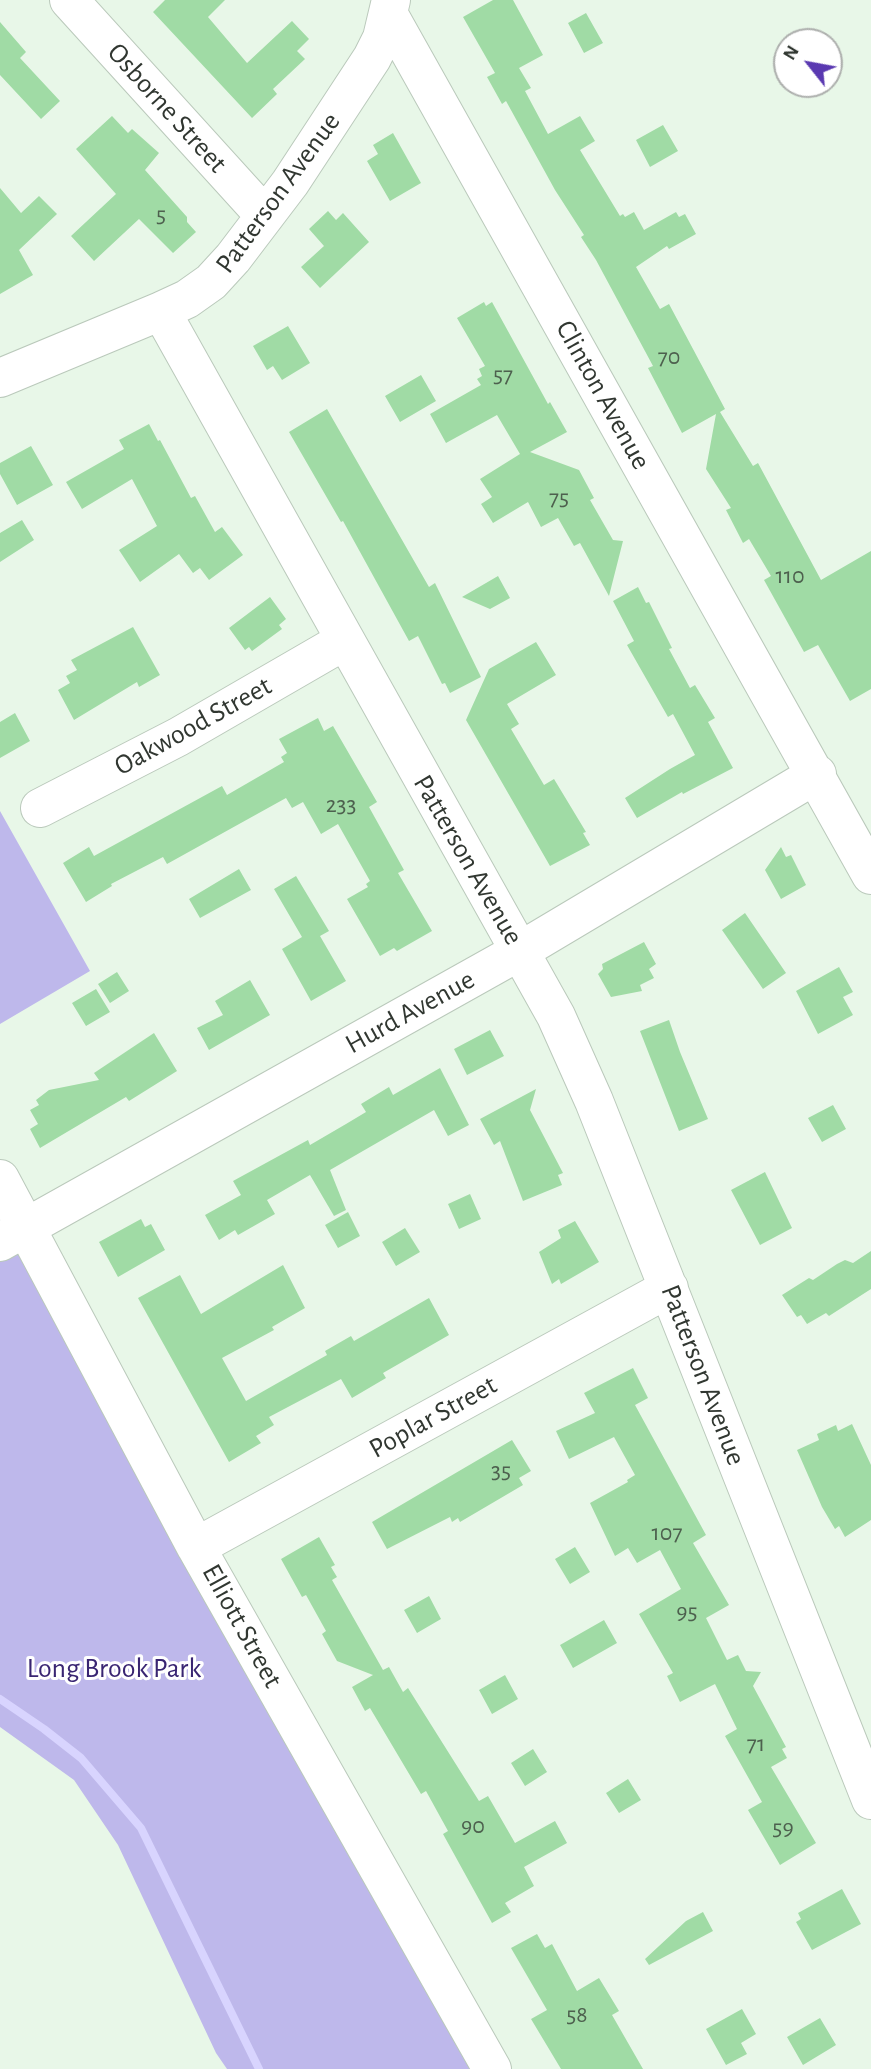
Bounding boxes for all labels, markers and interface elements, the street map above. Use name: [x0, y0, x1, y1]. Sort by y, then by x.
north arrow: [773, 28, 843, 98]
street label: Osborne Street: [100, 36, 234, 180]
text: N: [780, 42, 803, 64]
street label: Patterson Avenue: [208, 106, 348, 280]
house number: 5: [156, 201, 166, 229]
street label: Clinton Avenue: [548, 315, 658, 475]
house number: 70: [658, 343, 680, 371]
house number: 57: [493, 361, 513, 389]
house number: 75: [549, 484, 569, 512]
house number: 110: [775, 562, 805, 590]
street label: Oakwood Street: [109, 669, 277, 783]
street label: Patterson Avenue: [406, 769, 530, 951]
house number: 233: [326, 791, 356, 819]
street label: Hurd Avenue: [339, 963, 481, 1061]
street label: Patterson Avenue: [653, 1280, 753, 1470]
street label: Poplar Street: [363, 1368, 503, 1466]
house number: 35: [491, 1457, 511, 1485]
house number: 107: [652, 1519, 682, 1547]
street label: Elliott Street: [194, 1558, 290, 1694]
house number: 95: [676, 1598, 698, 1626]
park label: Long Brook Park: [27, 1652, 201, 1686]
house number: 71: [747, 1730, 765, 1758]
house number: 90: [461, 1812, 485, 1840]
house number: 59: [772, 1814, 794, 1842]
house number: 58: [566, 2001, 588, 2029]

